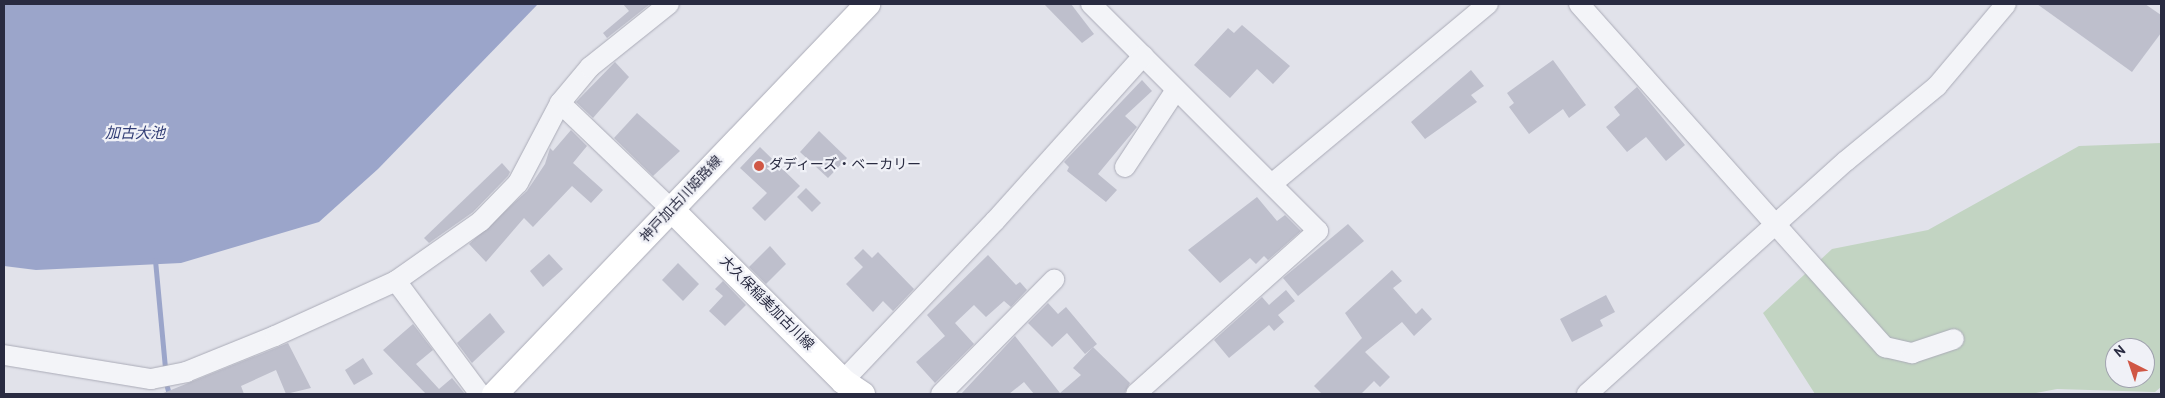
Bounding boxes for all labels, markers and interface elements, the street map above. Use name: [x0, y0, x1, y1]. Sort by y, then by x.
water label: 加古大池: [105, 126, 165, 144]
street label: 神戸加古川姫路線: [638, 153, 726, 247]
place label: ダディーズ・ベーカリー: [769, 158, 923, 174]
marker: ダディーズ・ベーカリー: [753, 160, 765, 172]
street label: 大久保稲美加古川線: [716, 254, 816, 354]
north arrow: [2105, 338, 2155, 388]
text: N: [2111, 342, 2130, 362]

